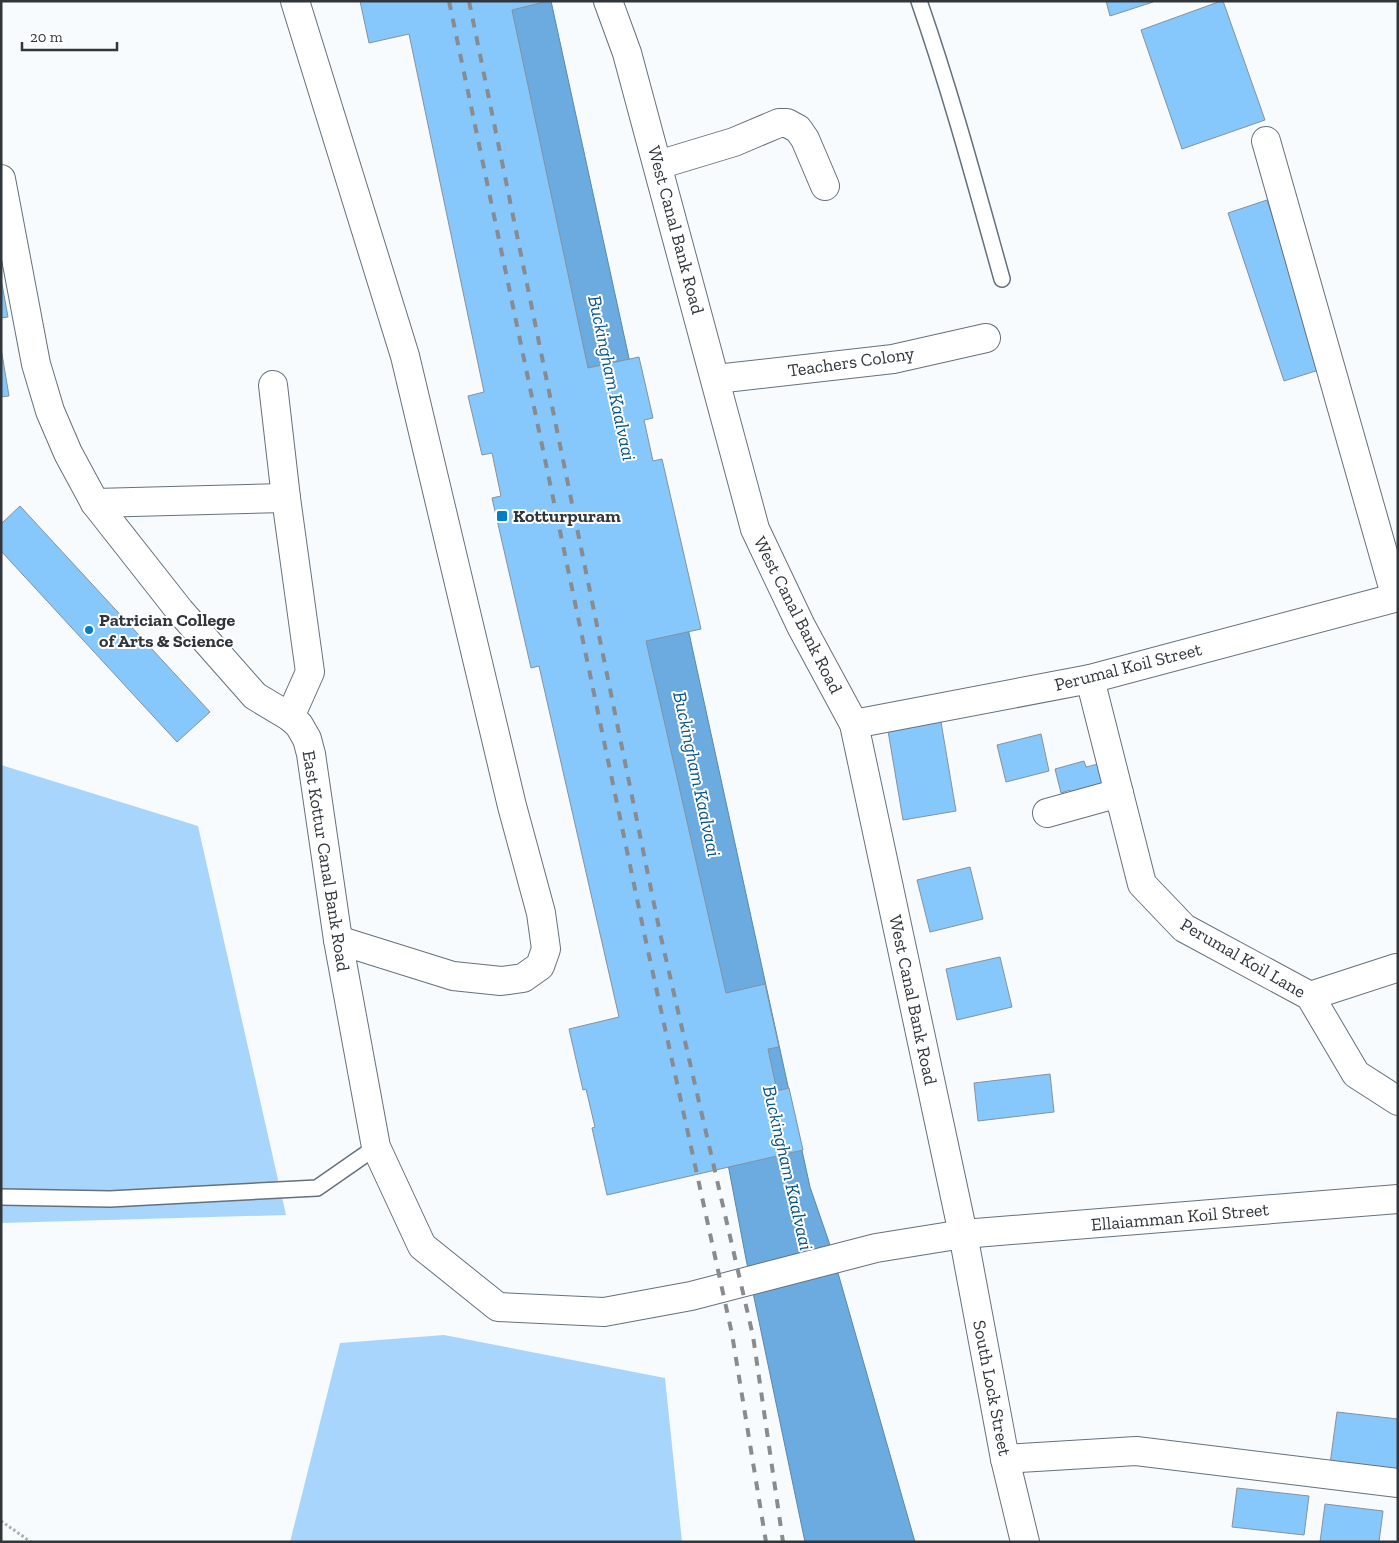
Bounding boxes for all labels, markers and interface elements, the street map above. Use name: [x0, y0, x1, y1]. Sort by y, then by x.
scale bar: [22, 20, 118, 52]
text: 20 m: [30, 28, 63, 46]
street label: West Canal Bank Road: [643, 143, 709, 317]
water label: Buckingham Kaalvaai: [583, 293, 641, 463]
street label: Teachers Colony: [786, 342, 916, 382]
place label: Kotturpuram: [513, 505, 621, 527]
marker: Kotturpuram: [495, 509, 509, 523]
street label: West Canal Bank Road: [749, 533, 847, 697]
place label: Patrician College of Arts & Science: [99, 609, 235, 652]
marker: Patrician College of Arts & Science: [83, 624, 95, 636]
street label: Perumal Koil Street: [1052, 638, 1204, 696]
water label: Buckingham Kaalvaai: [668, 689, 726, 859]
street label: East Kottur Canal Bank Road: [298, 749, 354, 973]
street label: West Canal Bank Road: [884, 913, 942, 1087]
street label: Perumal Koil Lane: [1177, 913, 1309, 1003]
water label: Buckingham Kaalvaai: [758, 1083, 818, 1253]
street label: Ellaiamman Koil Street: [1090, 1198, 1270, 1236]
street label: South Lock Street: [968, 1318, 1016, 1458]

